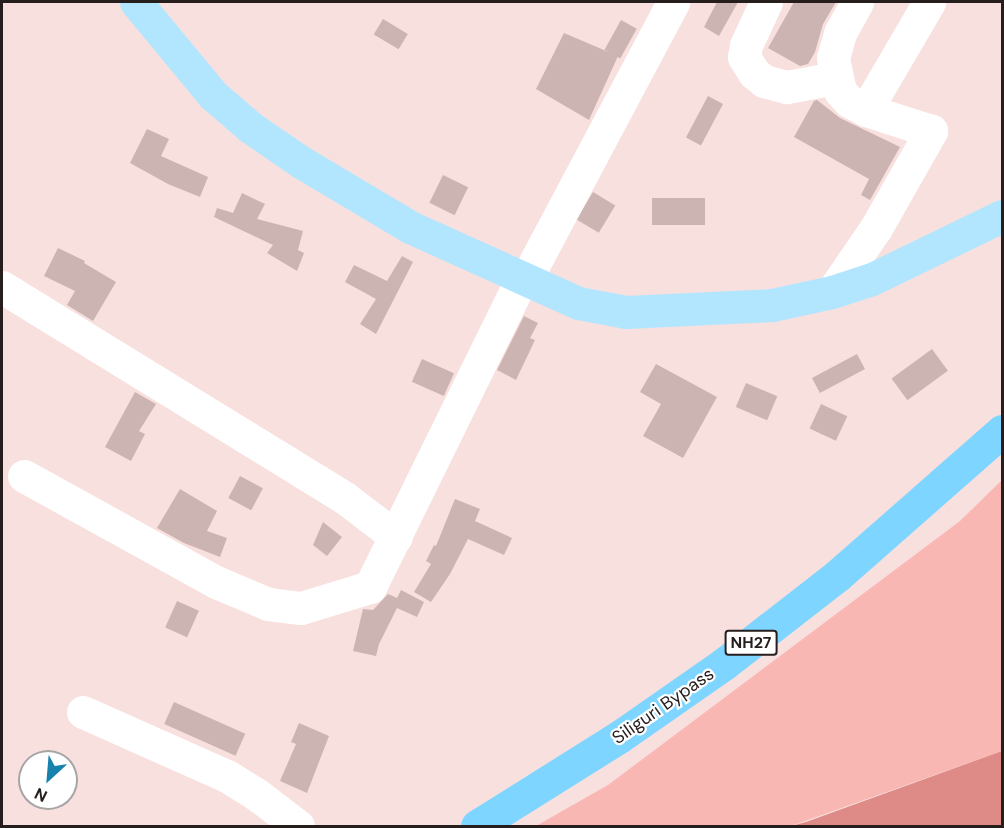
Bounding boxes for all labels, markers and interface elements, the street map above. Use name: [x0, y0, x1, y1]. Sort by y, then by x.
road number: NH27: [724, 630, 778, 656]
street label: Siliguri Bypass: [608, 663, 718, 749]
north arrow: [18, 750, 78, 810]
text: N: [31, 783, 51, 807]

